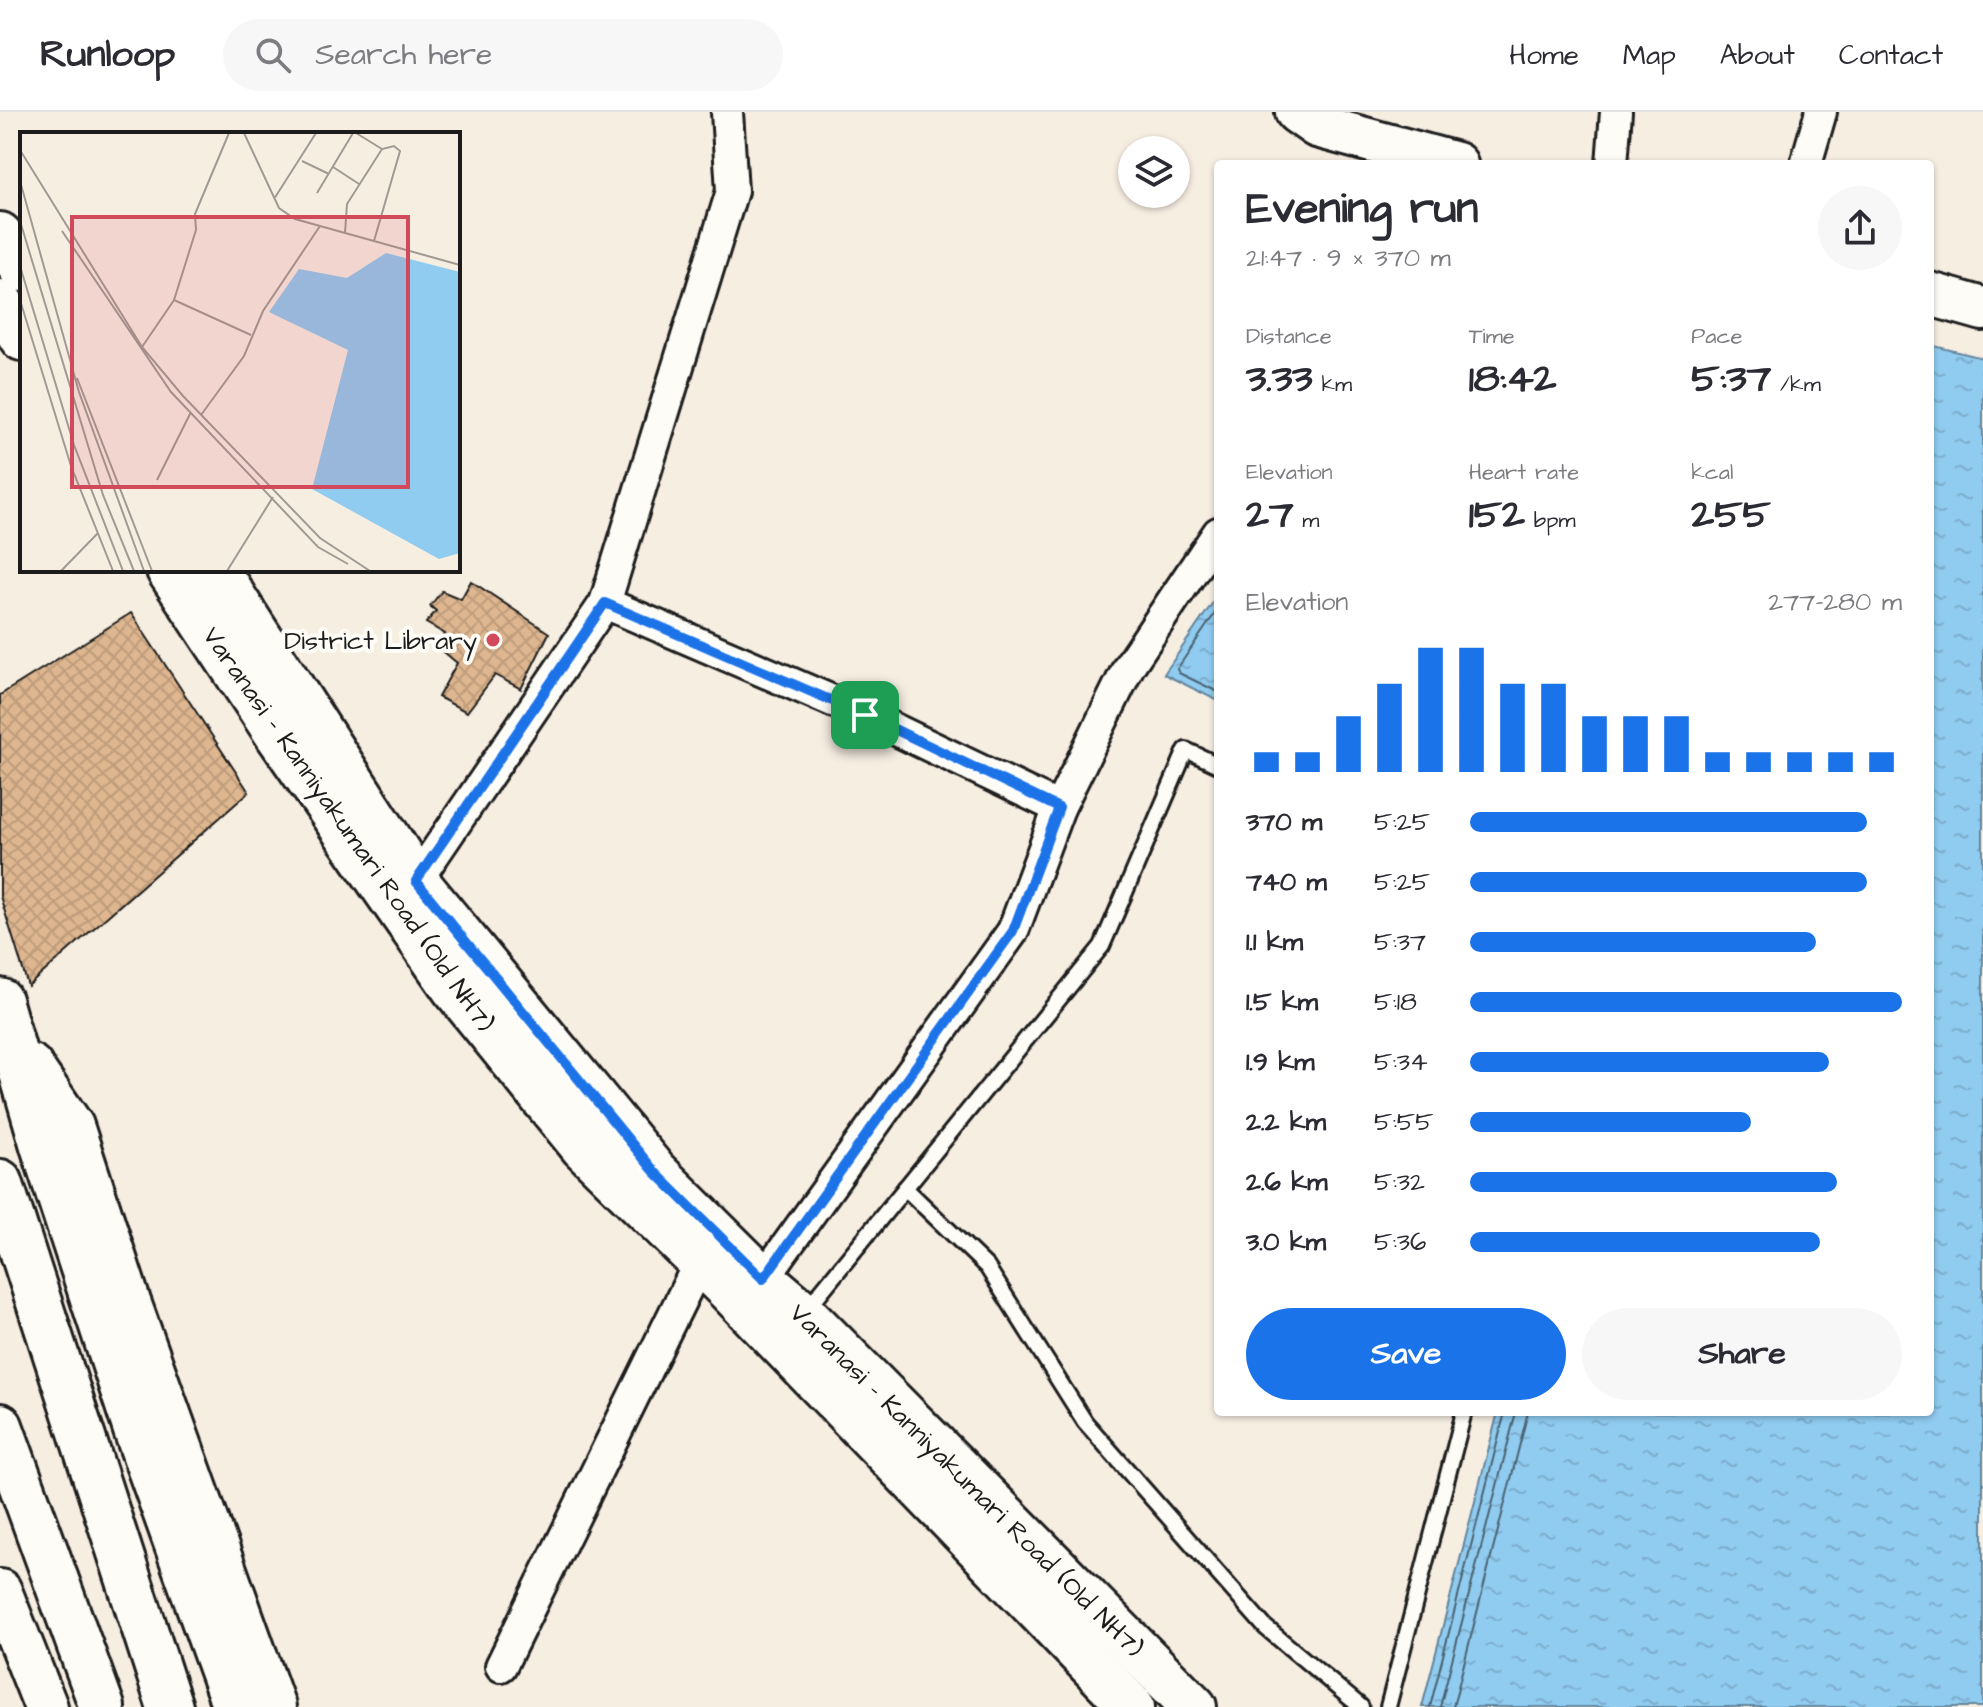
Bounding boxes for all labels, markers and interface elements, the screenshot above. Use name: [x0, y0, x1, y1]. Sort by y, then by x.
search box: [223, 19, 783, 91]
text: Runloop: [40, 29, 175, 81]
icon: search: [251, 33, 295, 77]
text: Search here: [315, 34, 492, 76]
text: Home: [1509, 36, 1579, 75]
text: Map: [1623, 36, 1676, 75]
text: About: [1720, 36, 1795, 75]
text: Contact: [1839, 36, 1943, 75]
inset map: [20, 132, 460, 572]
map controls: [1118, 136, 1190, 208]
button: layers: [1118, 136, 1190, 208]
text: Evening run: [1246, 179, 1478, 240]
button: share: [1818, 186, 1902, 270]
text: 21:47 · 9 × 370 m: [1246, 240, 1451, 276]
text: Distance: [1246, 321, 1332, 352]
text: Time: [1469, 321, 1515, 352]
text: Pace: [1691, 321, 1742, 352]
text: 3.33: [1246, 352, 1313, 407]
text: 18:42: [1469, 352, 1557, 407]
text: 5:37: [1691, 352, 1771, 407]
text: km: [1313, 369, 1352, 400]
text: /km: [1771, 369, 1821, 400]
text: Elevation: [1246, 457, 1333, 488]
text: Heart rate: [1469, 457, 1579, 488]
text: kcal: [1691, 457, 1733, 488]
text: 27: [1246, 488, 1294, 543]
text: 152: [1469, 488, 1525, 543]
text: 255: [1691, 488, 1771, 543]
text: m: [1294, 505, 1319, 536]
text: bpm: [1525, 505, 1576, 536]
text: Elevation: [1246, 584, 1348, 620]
text: 277–280 m: [1768, 584, 1902, 620]
street label: Varanasi - Kanniyakumari Road (Old NH7): [192, 620, 503, 1041]
place label: District Library: [284, 623, 477, 661]
marker: District Library: [484, 631, 502, 649]
pin: [831, 681, 899, 749]
icon: arrive: [843, 693, 887, 737]
text: 370 m: [1246, 804, 1322, 840]
text: 5:25: [1374, 804, 1430, 840]
text: 740 m: [1246, 864, 1327, 900]
text: 5:25: [1374, 864, 1430, 900]
text: 1.1 km: [1246, 924, 1303, 960]
text: 5:37: [1374, 924, 1426, 960]
text: 1.5 km: [1246, 984, 1318, 1020]
text: 5:18: [1374, 984, 1417, 1020]
text: 1.9 km: [1246, 1044, 1314, 1080]
text: 5:34: [1374, 1044, 1428, 1080]
text: 2.2 km: [1246, 1104, 1326, 1140]
text: 5:55: [1374, 1104, 1434, 1140]
text: 2.6 km: [1246, 1164, 1327, 1200]
text: 5:32: [1374, 1164, 1425, 1200]
text: 3.0 km: [1246, 1224, 1326, 1260]
text: 5:36: [1374, 1224, 1426, 1260]
street label: Varanasi - Kanniyakumari Road (Old NH7): [780, 1296, 1151, 1667]
button: Save: [1246, 1308, 1566, 1400]
button: Share: [1582, 1308, 1902, 1400]

